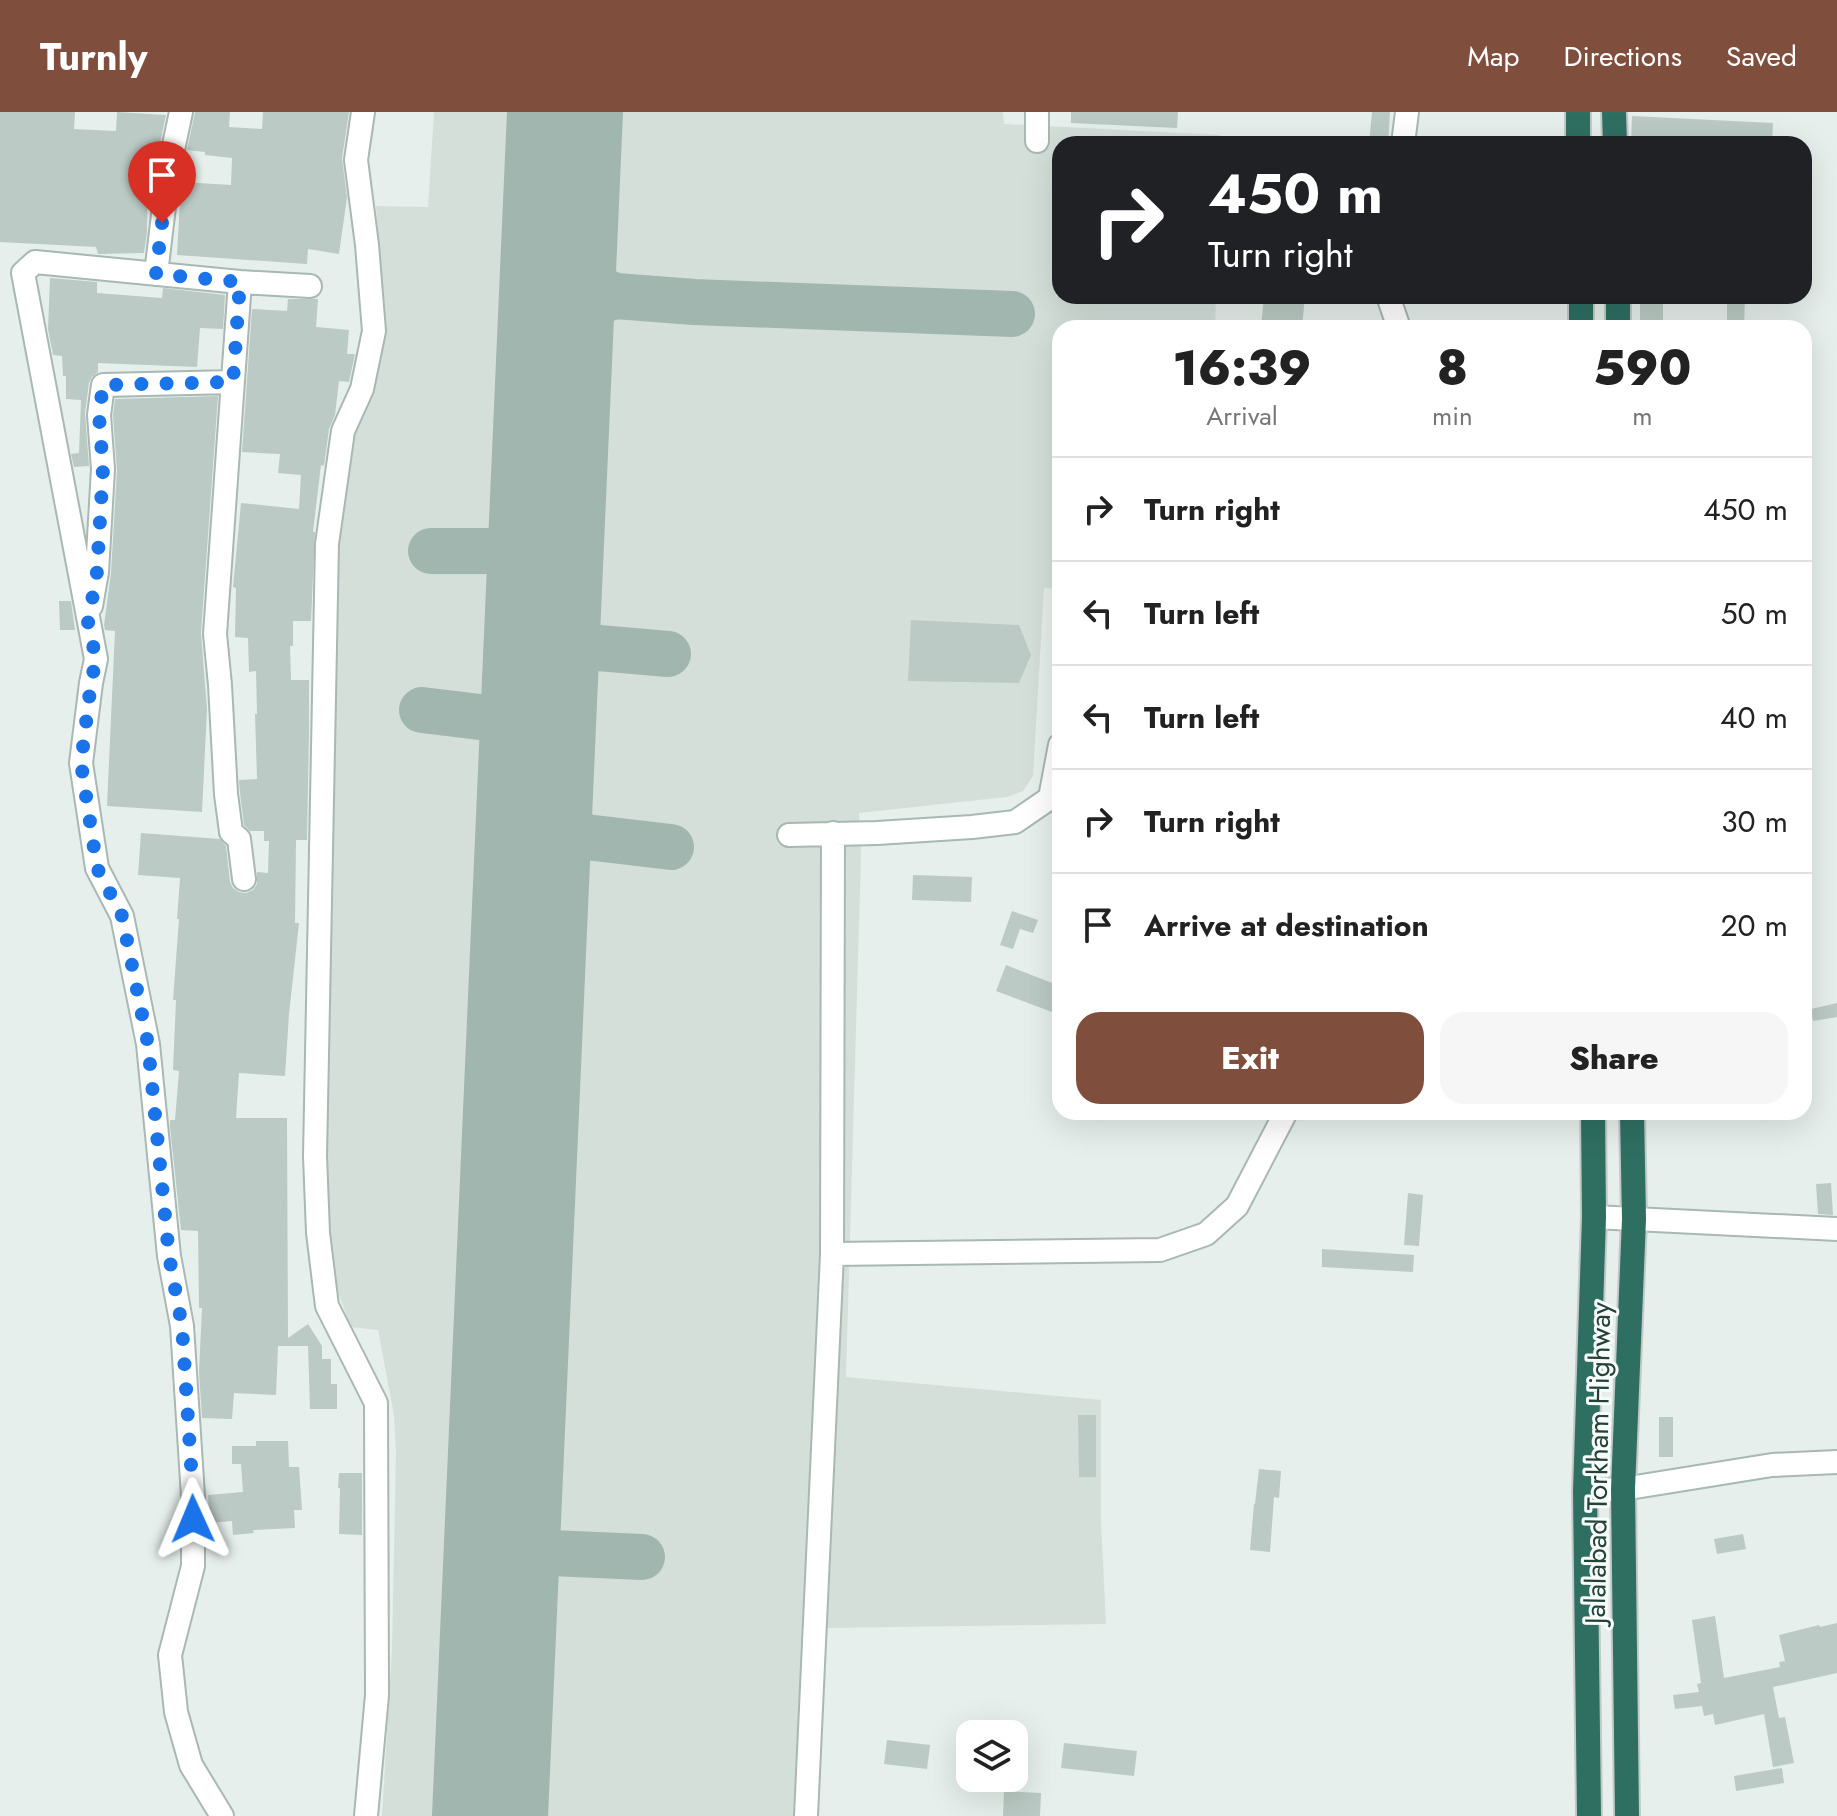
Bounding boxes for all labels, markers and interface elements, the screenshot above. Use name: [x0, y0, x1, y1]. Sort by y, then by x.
text: Turnly: [40, 29, 148, 84]
text: Map: [1467, 36, 1519, 77]
text: Directions: [1563, 36, 1682, 77]
text: Saved: [1726, 36, 1797, 77]
pin: [128, 141, 196, 223]
icon: arrive: [140, 153, 184, 197]
text: 450 m: [1208, 153, 1383, 234]
icon: right: [1076, 168, 1180, 272]
text: Turn right: [1208, 228, 1353, 280]
text: 16:39: [1173, 334, 1311, 403]
text: 8: [1437, 334, 1468, 403]
text: 590: [1593, 334, 1691, 403]
text: Arrival: [1206, 397, 1278, 435]
text: min: [1432, 397, 1473, 435]
text: m: [1632, 397, 1652, 435]
icon: right: [1076, 487, 1120, 531]
text: Turn right: [1144, 488, 1280, 531]
text: 450 m: [1703, 488, 1788, 531]
icon: left: [1076, 591, 1120, 635]
text: Turn left: [1144, 592, 1259, 635]
text: 50 m: [1721, 592, 1788, 635]
icon: left: [1076, 695, 1120, 739]
text: Turn left: [1144, 696, 1259, 739]
text: 40 m: [1720, 696, 1788, 739]
icon: right: [1076, 799, 1120, 843]
text: Turn right: [1144, 800, 1280, 843]
text: 30 m: [1721, 800, 1788, 843]
icon: arrive: [1076, 903, 1120, 947]
text: Arrive at destination: [1144, 904, 1429, 947]
text: 20 m: [1721, 904, 1788, 947]
button: Exit: [1076, 1012, 1424, 1104]
button: Share: [1440, 1012, 1788, 1104]
street label: Jalalabad Torkham Highway: [1575, 1301, 1621, 1628]
position arrow: [151, 1477, 235, 1561]
map controls: [956, 1720, 1028, 1792]
button: layers: [956, 1720, 1028, 1792]

